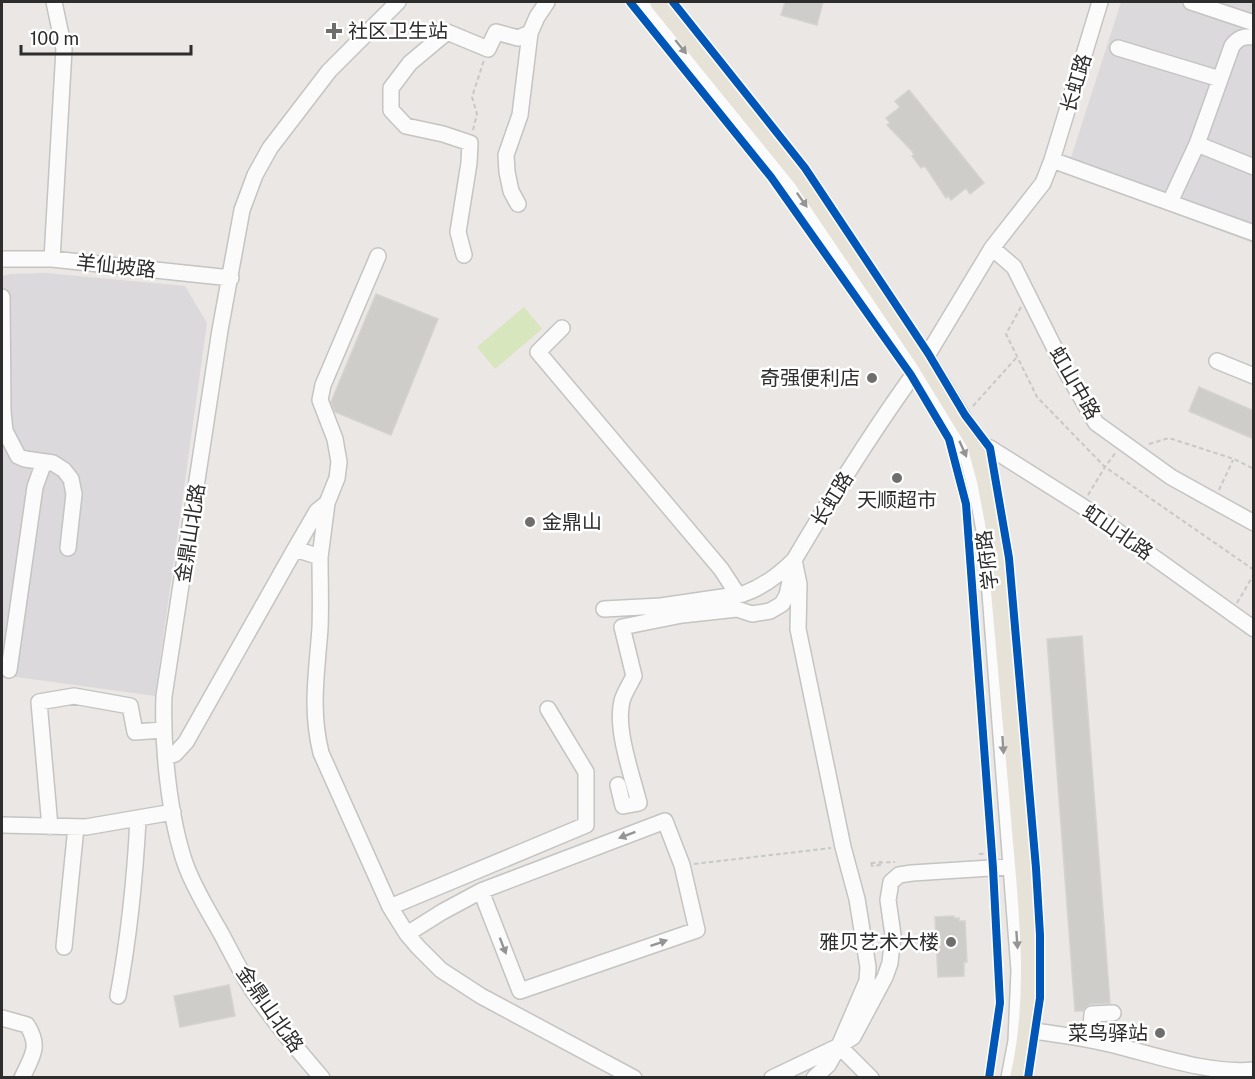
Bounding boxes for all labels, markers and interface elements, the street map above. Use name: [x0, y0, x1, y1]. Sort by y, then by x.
scale bar: [21, 18, 190, 56]
place label: 社区卫生站: [348, 19, 448, 43]
marker: 社区卫生站: [325, 22, 343, 40]
text: 100 m: [30, 28, 79, 49]
one-way arrow: [675, 39, 688, 55]
street label: 长虹路: [1056, 51, 1096, 115]
one-way arrow: [796, 192, 807, 208]
street label: 羊仙坡路: [75, 250, 157, 282]
street label: 虹山中路: [1045, 342, 1105, 424]
place label: 奇强便利店: [760, 366, 860, 390]
marker: 奇强便利店: [865, 371, 879, 385]
one-way arrow: [959, 441, 968, 458]
street label: 长虹路: [806, 467, 858, 531]
marker: 天顺超市: [890, 471, 904, 485]
street label: 金鼎山北路: [170, 482, 210, 584]
place label: 天顺超市: [857, 488, 937, 512]
street label: 虹山北路: [1078, 499, 1158, 565]
place label: 金鼎山: [542, 510, 602, 534]
marker: 金鼎山: [523, 515, 537, 529]
street label: 学府路: [971, 529, 1003, 591]
one-way arrow: [998, 736, 1008, 755]
one-way arrow: [618, 831, 636, 840]
place label: 雅贝艺术大楼: [819, 930, 939, 954]
one-way arrow: [1013, 930, 1022, 949]
marker: 雅贝艺术大楼: [944, 935, 958, 949]
one-way arrow: [498, 937, 508, 955]
one-way arrow: [650, 938, 668, 948]
street label: 金鼎山北路: [231, 961, 309, 1057]
place label: 菜鸟驿站: [1068, 1021, 1148, 1045]
marker: 菜鸟驿站: [1153, 1026, 1167, 1040]

